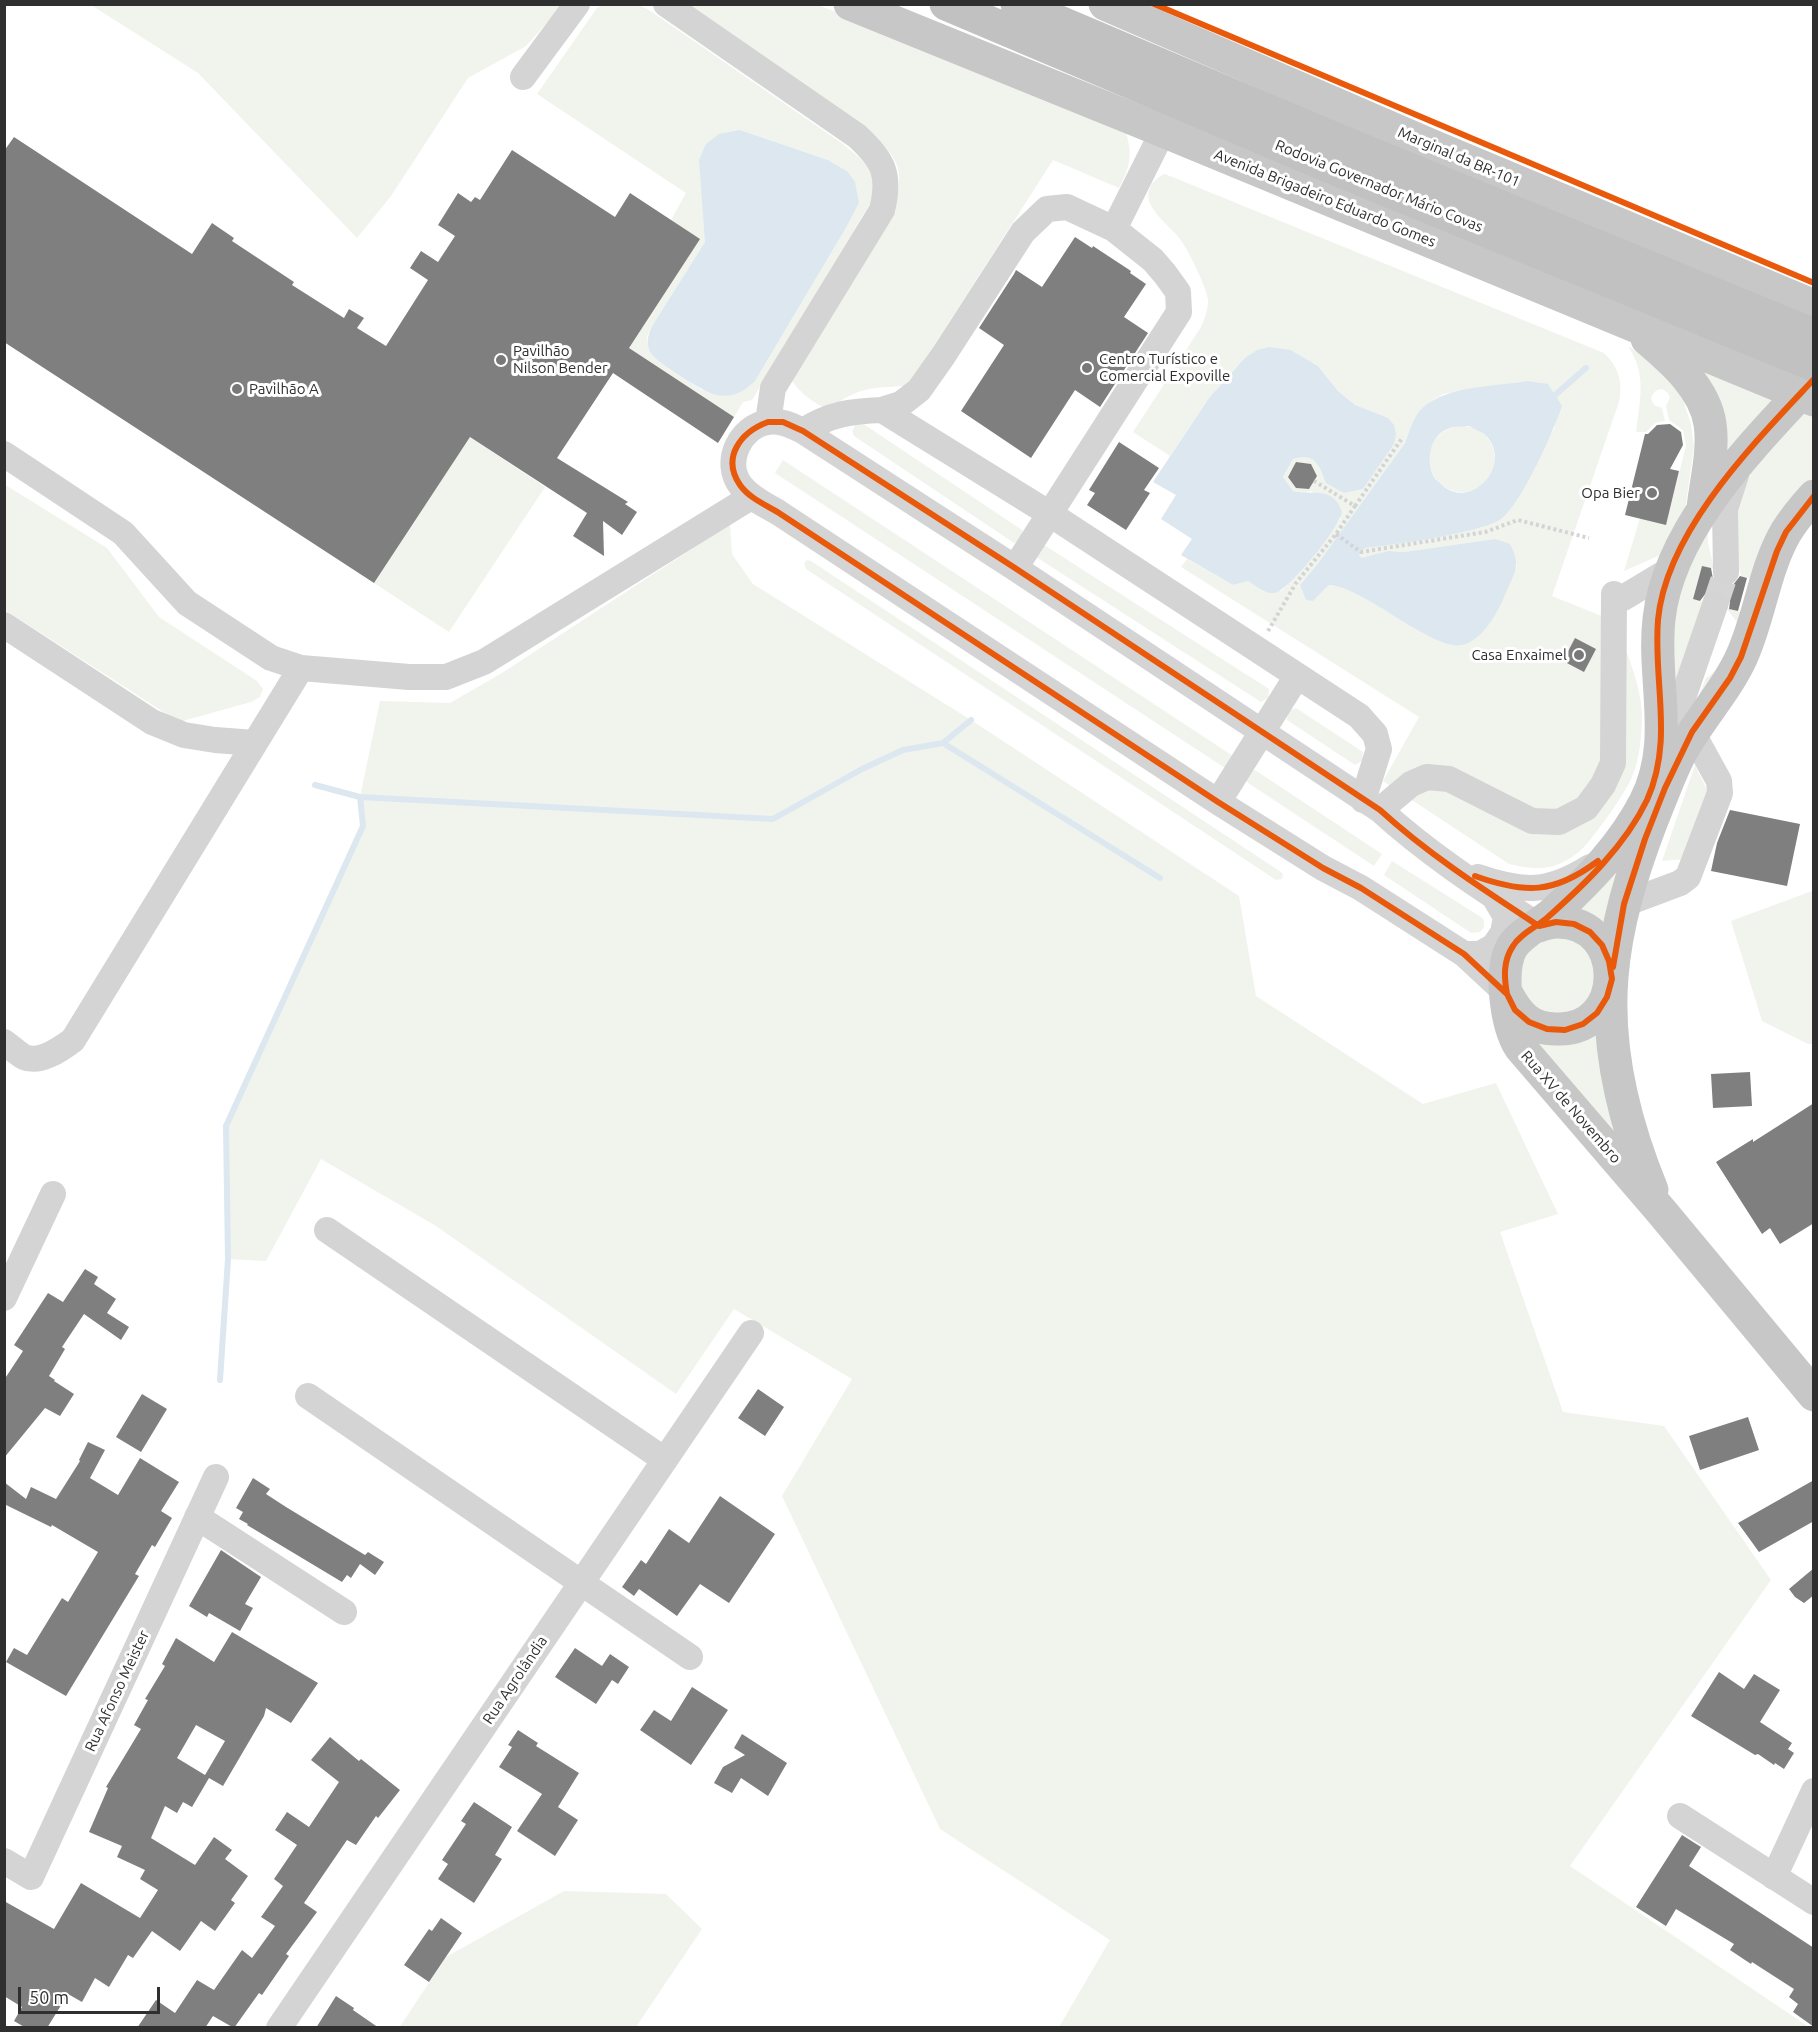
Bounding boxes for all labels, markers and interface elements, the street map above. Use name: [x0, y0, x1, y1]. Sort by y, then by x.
street label: Marginal da BR-101: [1395, 123, 1523, 191]
street label: Rodovia Governador Mário Covas: [1273, 136, 1485, 236]
street label: Avenida Brigadeiro Eduardo Gomes: [1212, 145, 1438, 251]
place label: Pavilhão Nilson Bender: [513, 342, 608, 377]
place label: Centro Turístico e Comercial Expoville: [1099, 350, 1230, 385]
marker: Pavilhão Nilson Bender: [494, 353, 508, 367]
marker: Centro Turístico e Comercial Expoville: [1080, 361, 1094, 375]
place label: Pavilhão A: [249, 380, 319, 398]
marker: Pavilhão A: [230, 382, 244, 396]
place label: Opa Bier: [1581, 484, 1640, 502]
marker: Opa Bier: [1645, 486, 1659, 500]
place label: Casa Enxaimel: [1471, 646, 1567, 664]
marker: Casa Enxaimel: [1572, 648, 1586, 662]
street label: Rua XV de Novembro: [1517, 1047, 1625, 1167]
street label: Rua Afonso Meister: [81, 1627, 153, 1755]
street label: Rua Agrolândia: [479, 1633, 551, 1727]
scale bar: [21, 1975, 164, 2013]
text: 50 m: [29, 1987, 69, 2007]

